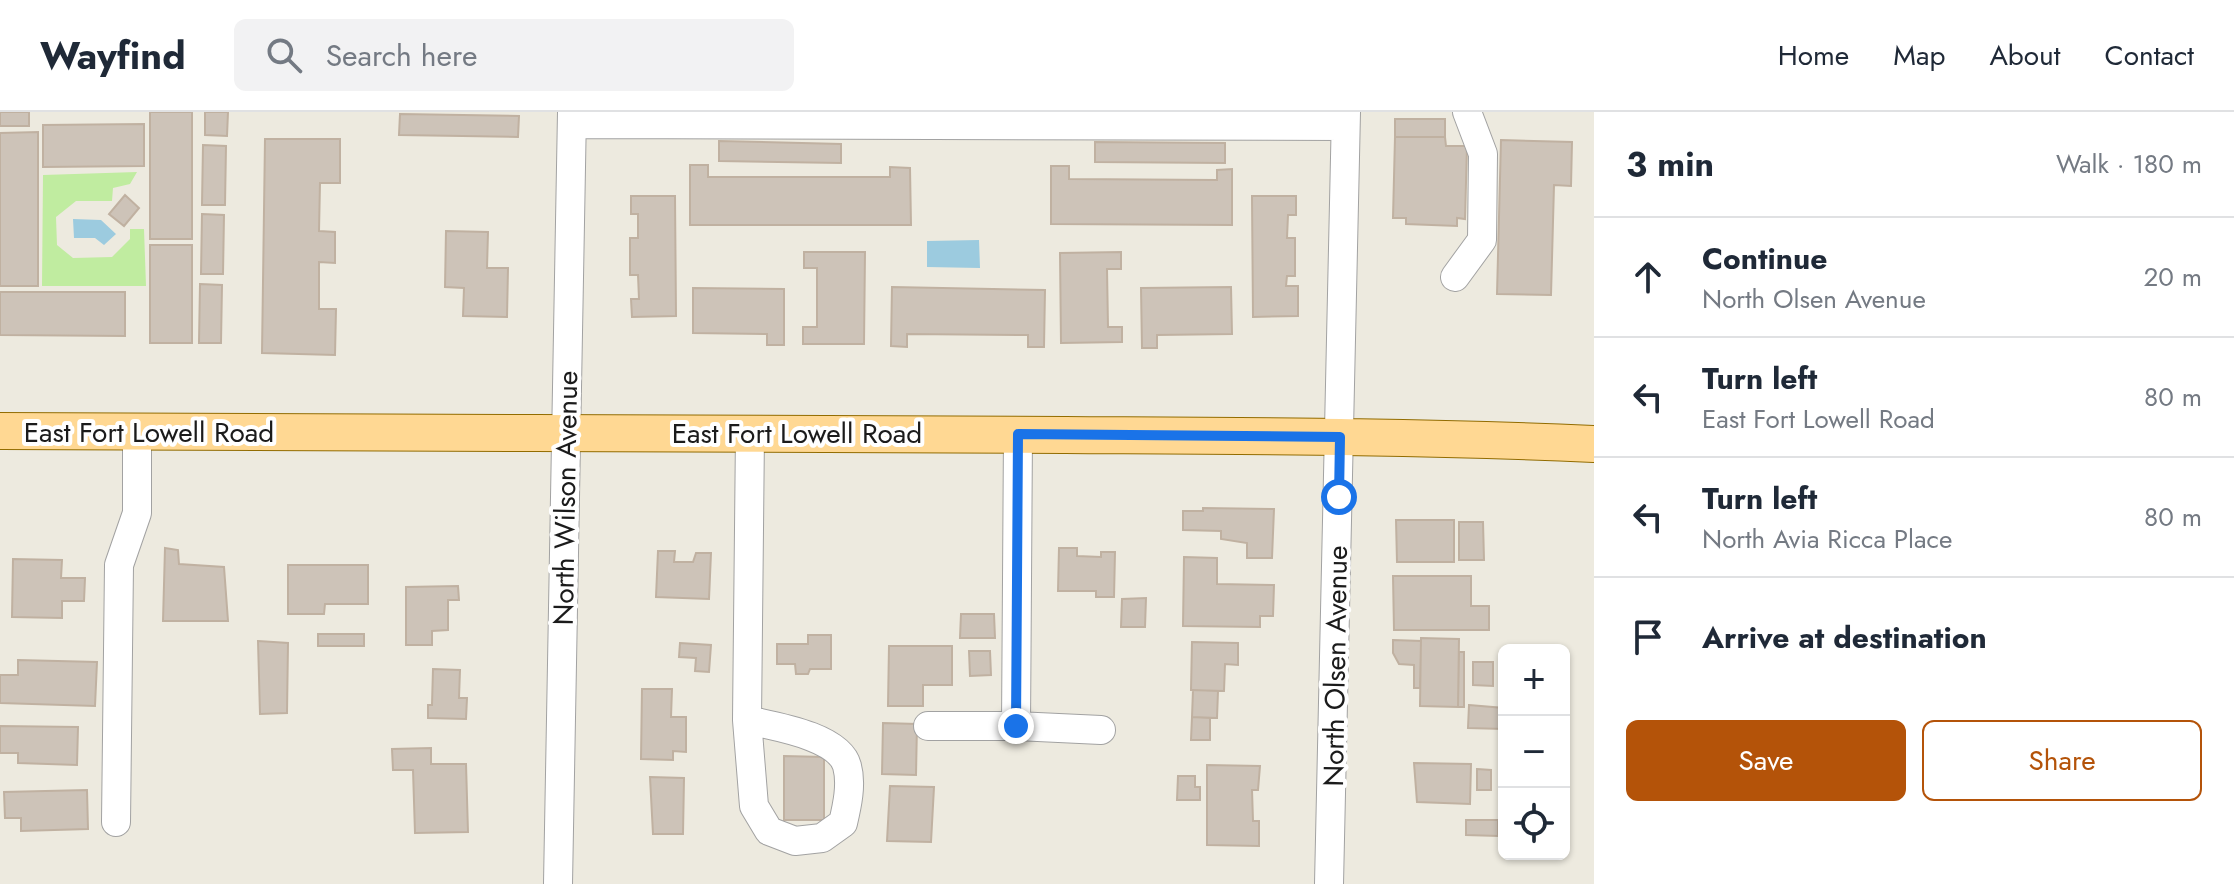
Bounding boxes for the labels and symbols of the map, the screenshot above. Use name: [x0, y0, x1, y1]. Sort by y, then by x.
street label: North Wilson Avenue: [543, 370, 588, 626]
street label: East Fort Lowell Road: [24, 412, 274, 453]
street label: East Fort Lowell Road: [672, 413, 922, 454]
route start: [1321, 479, 1357, 515]
street label: North Olsen Avenue: [1313, 545, 1358, 787]
route end: [998, 708, 1034, 744]

